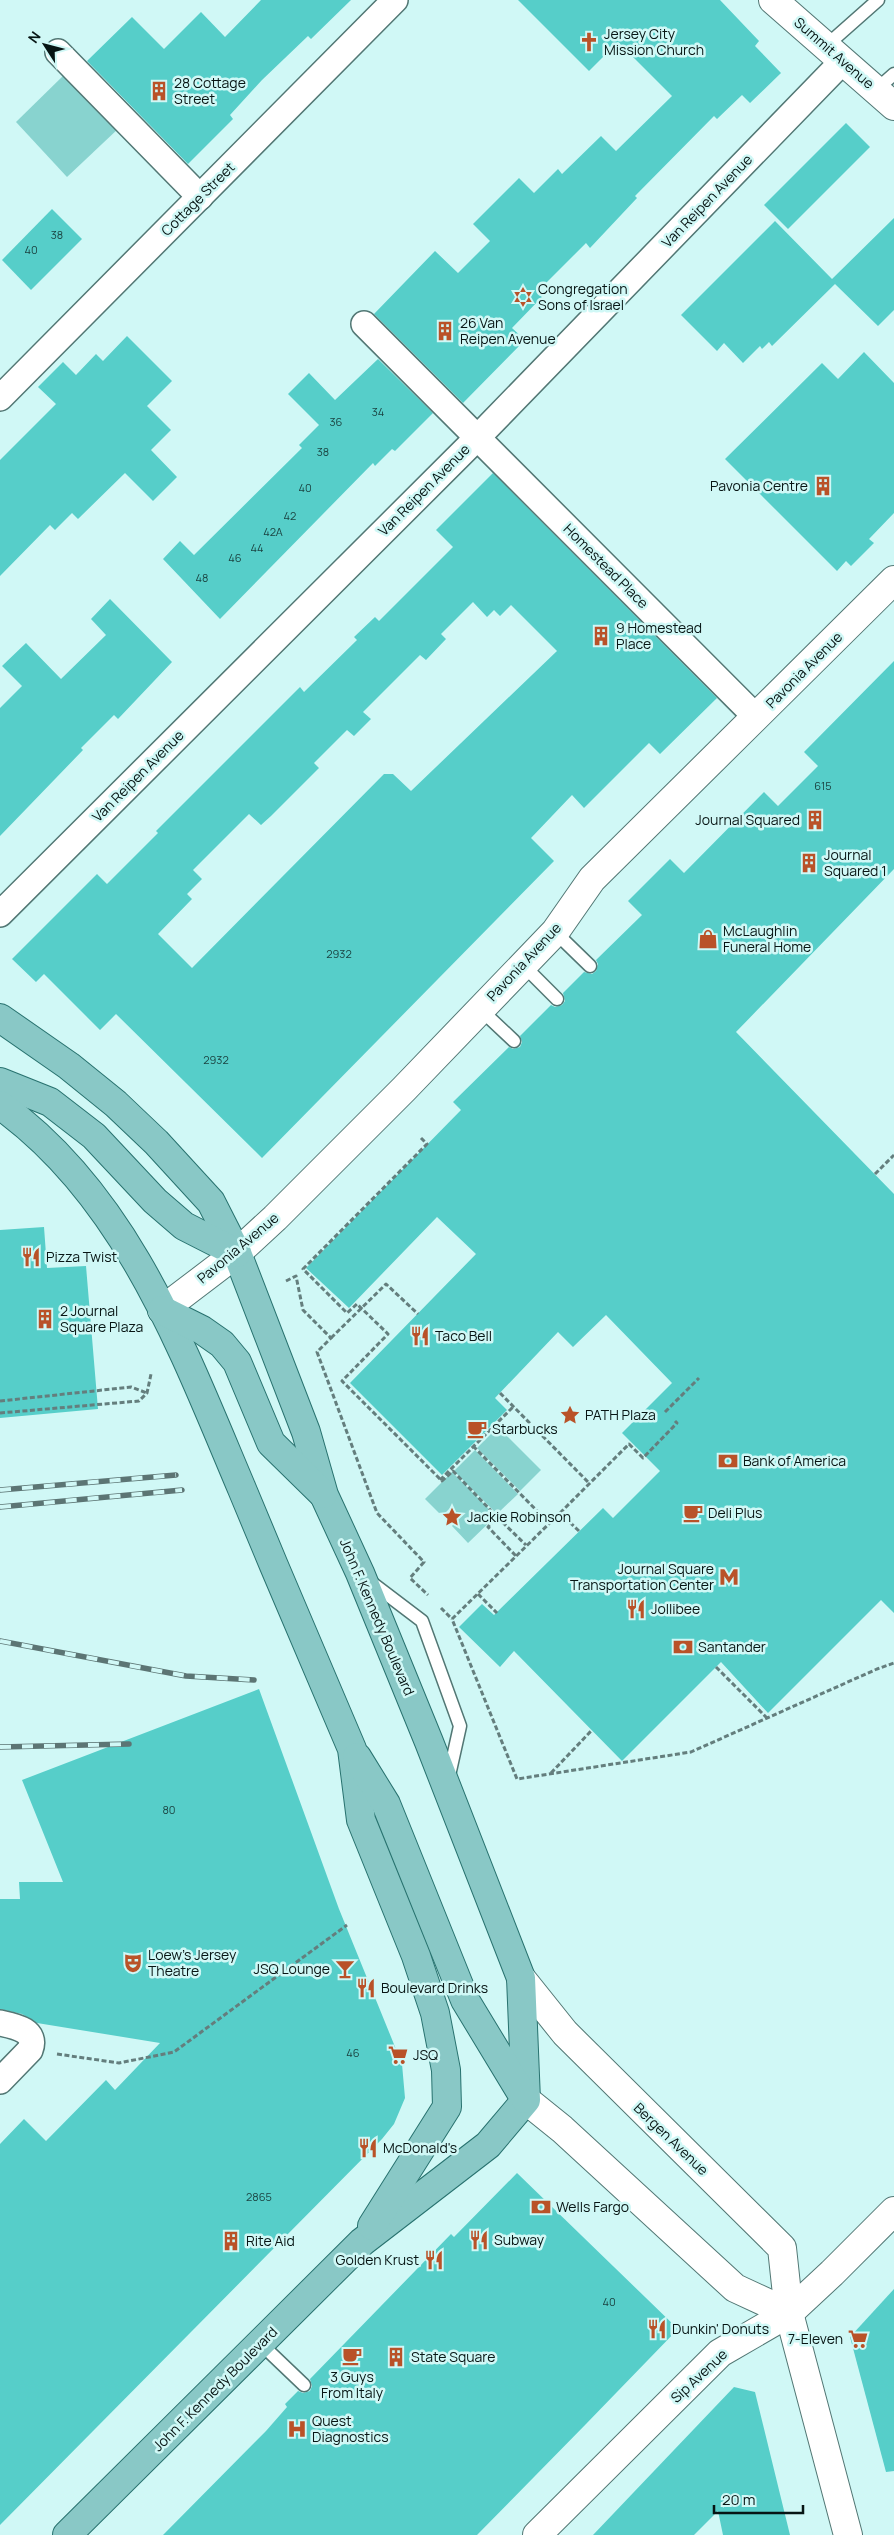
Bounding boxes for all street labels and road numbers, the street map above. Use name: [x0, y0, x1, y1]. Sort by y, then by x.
street label: Summit Avenue: [790, 13, 878, 93]
street label: Van Reipen Avenue: [657, 150, 756, 251]
street label: Cottage Street: [157, 157, 239, 240]
street label: Van Reipen Avenue: [374, 440, 474, 540]
street label: Homestead Place: [560, 519, 653, 612]
street label: Pavonia Avenue: [761, 627, 846, 712]
street label: Van Reipen Avenue: [88, 726, 188, 826]
street label: Pavonia Avenue: [482, 918, 565, 1005]
street label: Pavonia Avenue: [193, 1208, 282, 1287]
street label: John F. Kennedy Boulevard: [336, 1535, 419, 1698]
street label: Bergen Avenue: [630, 2098, 713, 2179]
street label: John F. Kennedy Boulevard: [148, 2322, 281, 2455]
street label: Sip Avenue: [666, 2345, 731, 2407]

